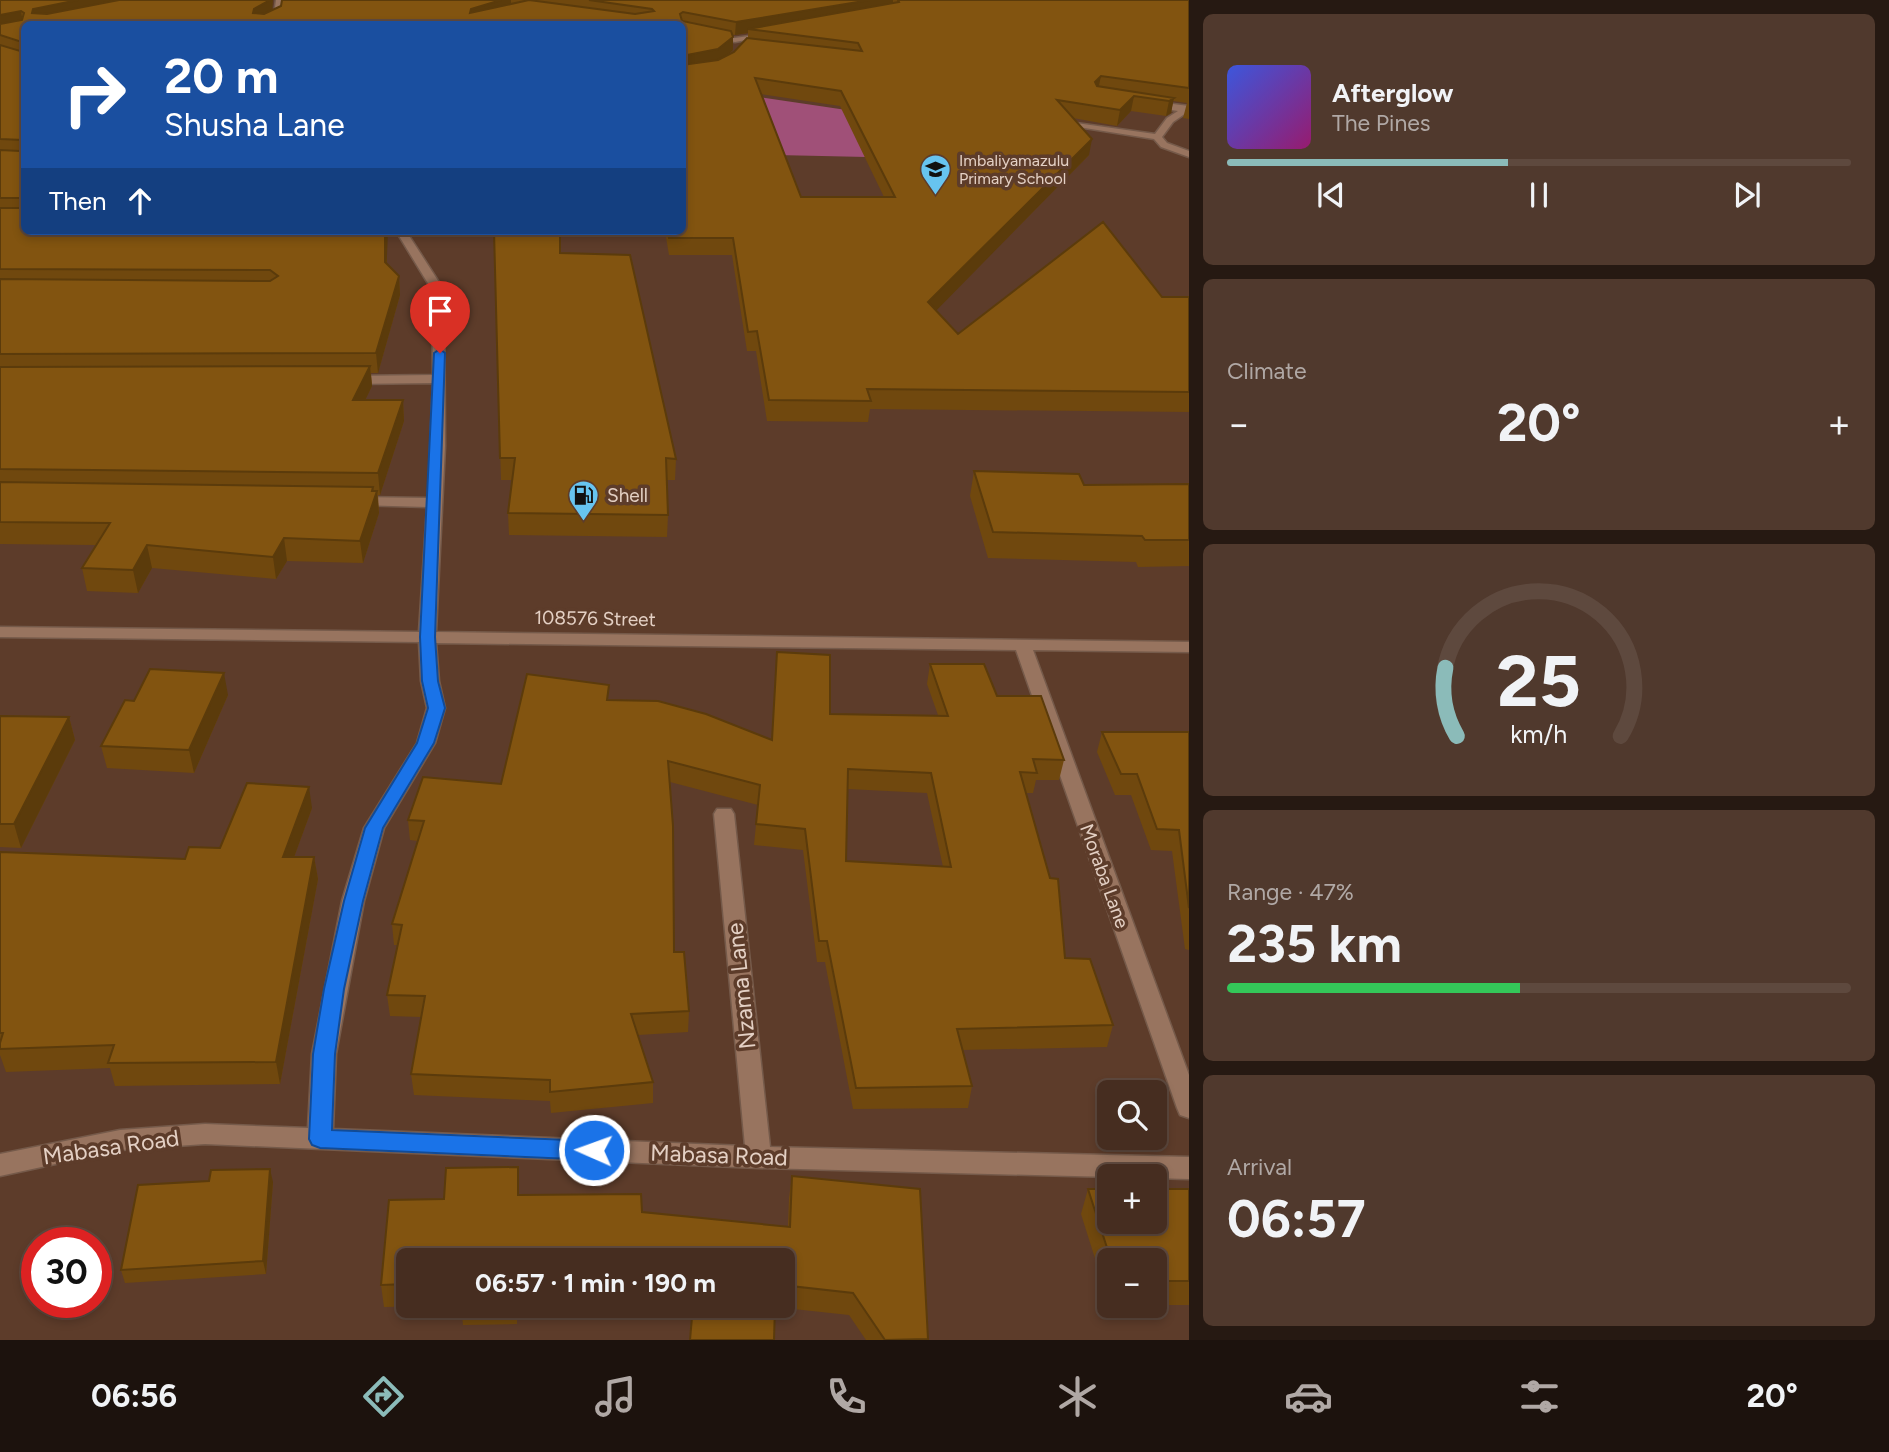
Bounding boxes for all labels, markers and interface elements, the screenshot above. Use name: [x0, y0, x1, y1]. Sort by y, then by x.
text: 20 m: [164, 46, 279, 105]
icon: right: [49, 49, 140, 140]
text: Afterglow: [1332, 77, 1454, 109]
text: Shusha Lane: [164, 106, 345, 144]
text: The Pines: [1332, 109, 1431, 137]
place label: Imbaliyamazulu Primary School: [959, 151, 1069, 188]
school or university icon: Imbaliyamazulu Primary School: [919, 152, 953, 196]
icon: previous: [1312, 176, 1350, 214]
icon: pause: [1520, 176, 1558, 214]
icon: next: [1728, 176, 1766, 214]
icon: ahead: [121, 182, 159, 220]
text: Then: [49, 185, 107, 217]
pin: [410, 281, 470, 353]
icon: arrive: [421, 292, 459, 330]
text: Climate: [1227, 357, 1306, 385]
text: 20°: [1497, 392, 1581, 454]
text: −: [1227, 401, 1251, 447]
text: +: [1827, 401, 1851, 447]
fuel station icon: Shell: [567, 478, 601, 522]
place label: Shell: [607, 484, 648, 507]
street label: 108576 Street: [534, 606, 656, 631]
text: 25: [1497, 637, 1581, 724]
text: km/h: [1510, 719, 1568, 749]
street label: Moraba Lane: [1075, 821, 1134, 931]
text: Range · 47%: [1227, 878, 1354, 906]
text: 235 km: [1227, 913, 1402, 975]
street label: Nzama Lane: [720, 921, 762, 1051]
map controls: [1097, 1080, 1167, 1318]
button: search: [1097, 1080, 1167, 1150]
position arrow: [557, 1113, 631, 1187]
street label: Mabasa Road: [41, 1124, 181, 1170]
street label: Mabasa Road: [650, 1139, 788, 1171]
text: Arrival: [1227, 1153, 1292, 1181]
button: +: [1097, 1164, 1167, 1234]
text: 06:57: [1227, 1188, 1366, 1250]
speed limit sign: 30: [21, 1227, 112, 1318]
button: −: [1097, 1248, 1167, 1318]
text: 06:57 · 1 min · 190 m: [475, 1267, 716, 1299]
icon: directions: [359, 1372, 408, 1421]
icon: music: [591, 1372, 640, 1421]
icon: phone: [822, 1372, 871, 1421]
icon: climate: [1053, 1372, 1102, 1421]
icon: car: [1284, 1372, 1333, 1421]
icon: filters: [1515, 1372, 1564, 1421]
text: 06:56: [91, 1377, 177, 1415]
text: 20°: [1747, 1377, 1798, 1415]

